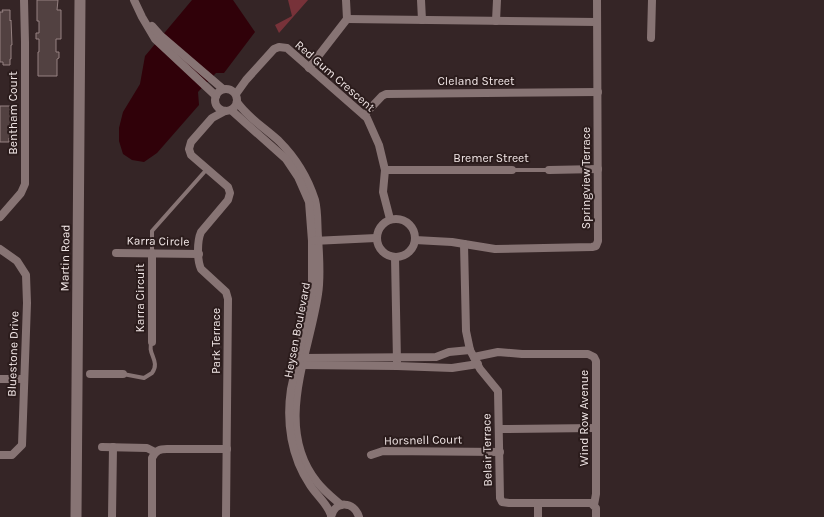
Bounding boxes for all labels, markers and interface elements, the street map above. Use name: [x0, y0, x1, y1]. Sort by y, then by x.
street label: Red Gum Crescent: [292, 38, 378, 115]
street label: Bentham Court: [6, 71, 20, 155]
street label: Cleland Street: [438, 74, 515, 88]
street label: Springview Terrace: [579, 127, 593, 229]
street label: Bremer Street: [453, 151, 529, 165]
street label: Martin Road: [57, 224, 73, 292]
street label: Karra Circle: [126, 233, 190, 249]
street label: Karra Circuit: [133, 263, 147, 332]
street label: Heysen Boulevard: [281, 281, 313, 379]
street label: Park Terrace: [209, 308, 223, 374]
street label: Bluestone Drive: [5, 311, 21, 397]
street label: Wind Row Avenue: [577, 370, 591, 466]
street label: Belair Terrace: [479, 413, 495, 487]
street label: Horsnell Court: [384, 432, 463, 448]

